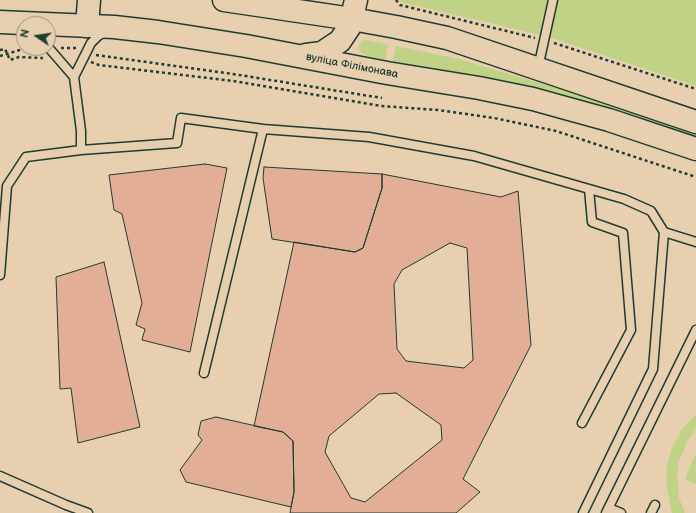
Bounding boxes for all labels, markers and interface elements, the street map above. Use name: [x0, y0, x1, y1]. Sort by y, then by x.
north arrow: [16, 16, 56, 56]
text: N: [18, 28, 32, 39]
street label: вуліца Філімонава: [305, 51, 399, 81]

